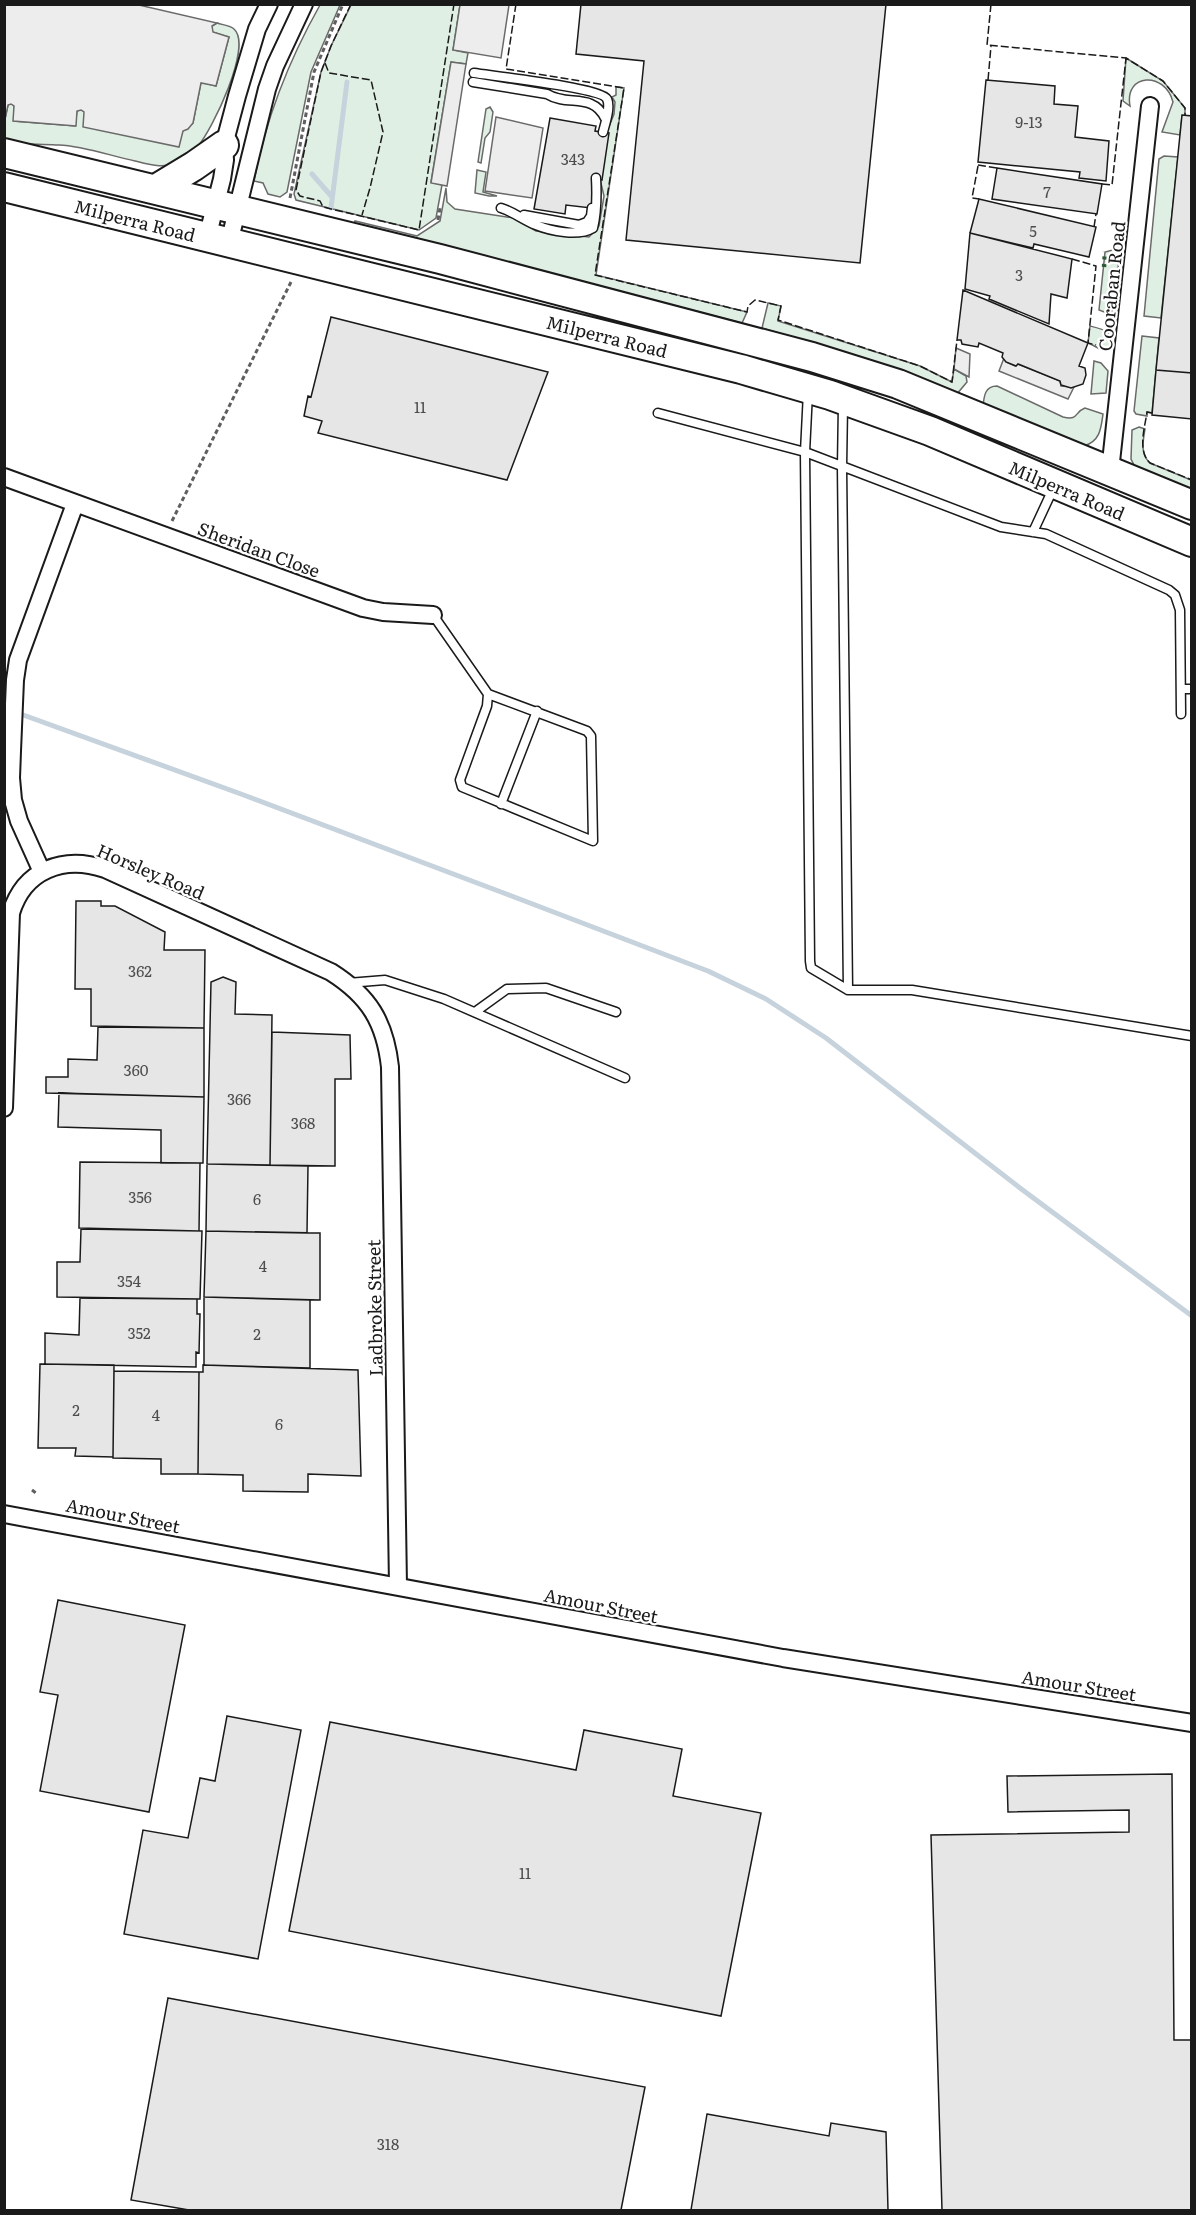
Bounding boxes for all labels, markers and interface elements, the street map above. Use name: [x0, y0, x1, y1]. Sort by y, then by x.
house number: 9-13: [1015, 110, 1043, 133]
house number: 343: [561, 147, 585, 170]
house number: 7: [1043, 180, 1051, 203]
street label: Milperra Road: [72, 192, 198, 248]
house number: 5: [1029, 219, 1037, 242]
street label: Cooraban Road: [1091, 220, 1131, 352]
house number: 3: [1015, 263, 1023, 286]
street label: Milperra Road: [544, 308, 670, 364]
house number: 11: [414, 395, 426, 418]
street label: Milperra Road: [1005, 453, 1129, 527]
street label: Sheridan Close: [194, 514, 324, 584]
street label: Horsley Road: [93, 836, 209, 906]
house number: 362: [128, 959, 152, 982]
house number: 360: [124, 1058, 149, 1081]
house number: 366: [227, 1087, 251, 1110]
house number: 368: [291, 1111, 315, 1134]
house number: 356: [128, 1185, 152, 1208]
house number: 6: [253, 1187, 261, 1210]
street label: Ladbroke Street: [359, 1239, 389, 1377]
house number: 4: [259, 1254, 267, 1277]
house number: 354: [117, 1269, 141, 1292]
house number: 352: [127, 1321, 151, 1344]
house number: 2: [253, 1322, 261, 1345]
house number: 2: [72, 1398, 80, 1421]
house number: 4: [152, 1403, 160, 1426]
house number: 6: [275, 1412, 283, 1435]
street label: Amour Street: [64, 1491, 183, 1539]
street label: Amour Street: [542, 1581, 661, 1629]
street label: Amour Street: [1020, 1663, 1139, 1707]
house number: 11: [519, 1861, 531, 1884]
house number: 318: [377, 2132, 399, 2155]

